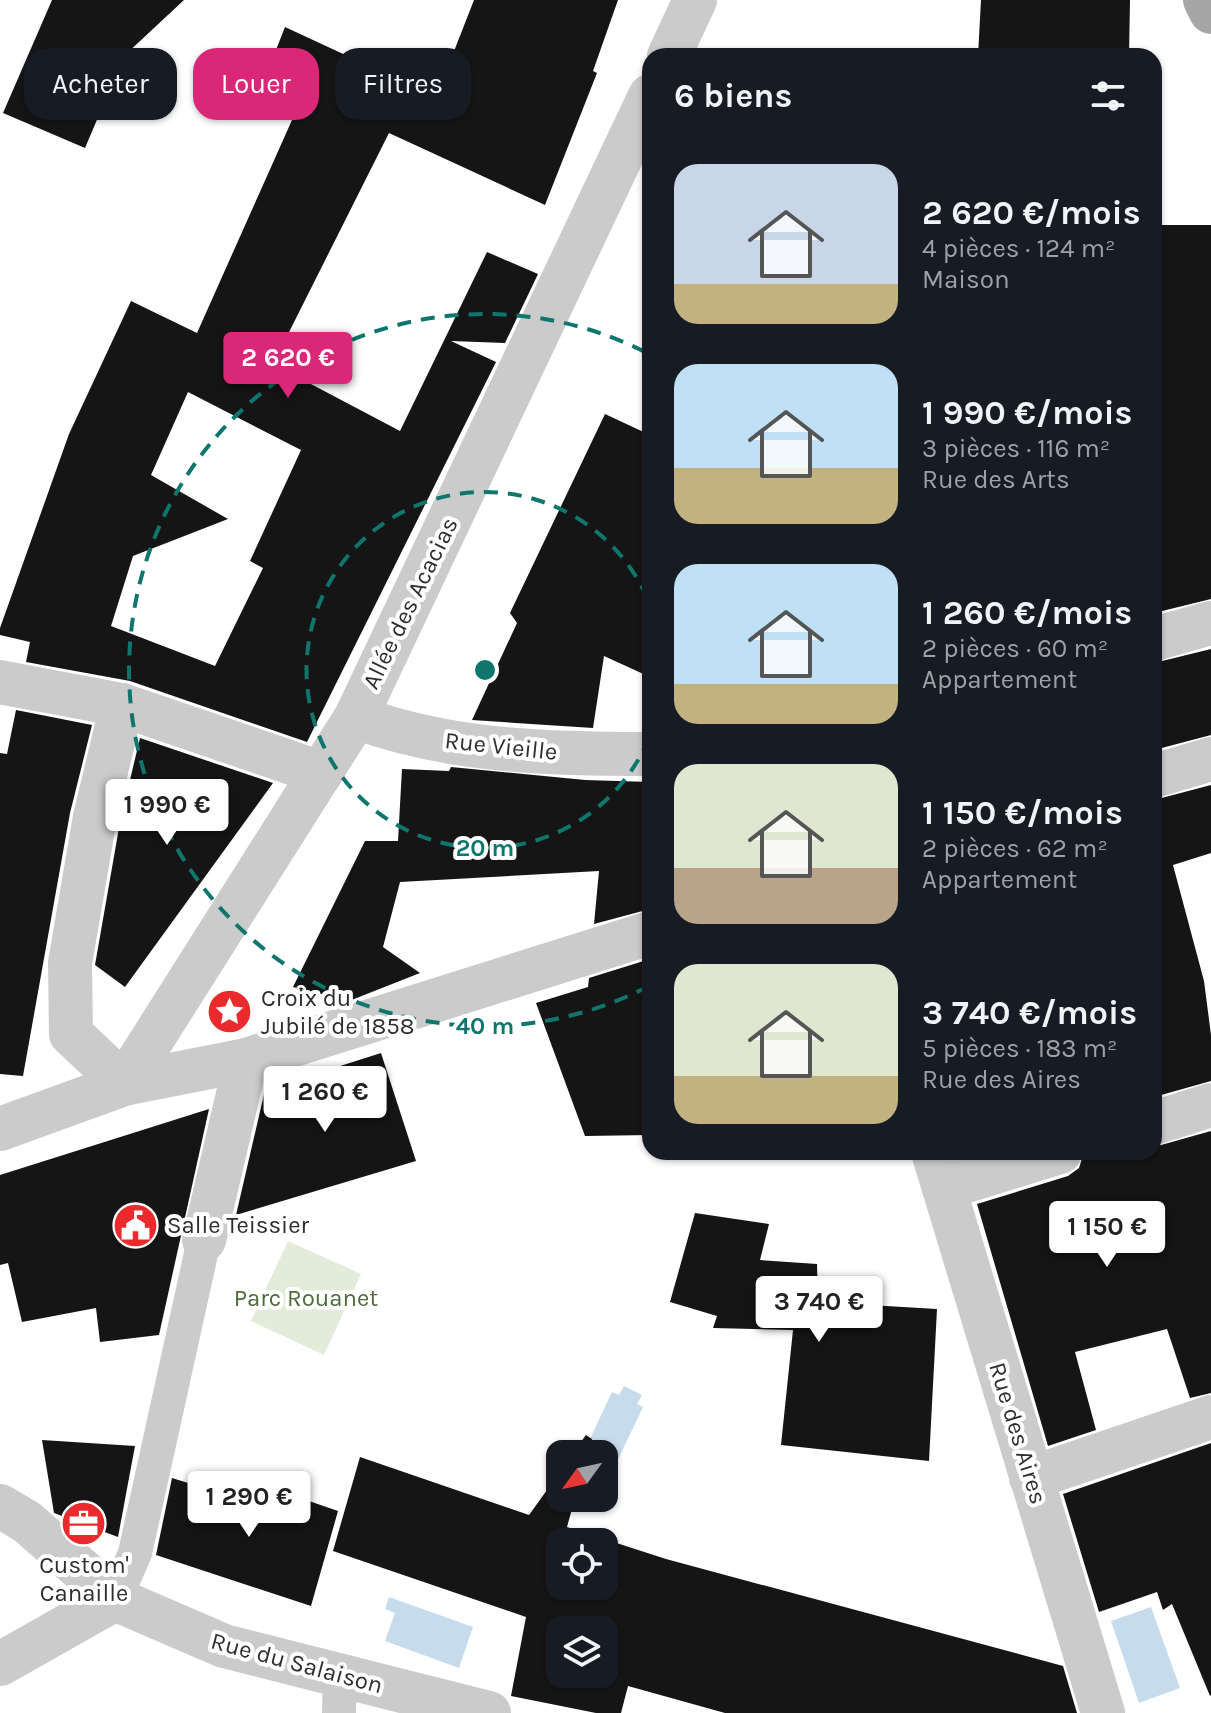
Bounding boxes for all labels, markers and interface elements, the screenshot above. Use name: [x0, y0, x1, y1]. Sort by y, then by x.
chip: Acheter: [24, 48, 177, 120]
chip: Louer: [193, 48, 319, 120]
chip: Filtres: [335, 48, 471, 120]
icon: filters: [1086, 74, 1130, 118]
text: 6 biens: [674, 76, 792, 116]
text: 2 620 €/mois: [922, 193, 1141, 233]
icon: home: [738, 196, 834, 292]
text: 4 pièces · 124 m²: [922, 233, 1116, 264]
text: Maison: [922, 264, 1010, 295]
pin: 2 620 €: [214, 332, 362, 400]
text: 2 620 €: [241, 342, 335, 373]
text: 1 990 €/mois: [922, 393, 1132, 433]
icon: home: [738, 396, 834, 492]
text: 3 pièces · 116 m²: [922, 433, 1110, 464]
text: Rue des Arts: [922, 464, 1070, 495]
street label: Allée des Acacias: [356, 513, 464, 693]
text: 1 260 €/mois: [922, 593, 1132, 633]
icon: home: [738, 596, 834, 692]
text: 2 pièces · 60 m²: [922, 633, 1108, 664]
centre of rings: [471, 656, 499, 684]
text: Appartement: [922, 664, 1077, 695]
street label: Rue Vieille: [443, 726, 559, 766]
pin: 1 990 €: [93, 779, 241, 847]
text: 1 990 €: [123, 789, 211, 820]
text: 1 150 €/mois: [922, 793, 1123, 833]
icon: home: [738, 796, 834, 892]
text: 2 pièces · 62 m²: [922, 833, 1108, 864]
text: 20 m: [456, 834, 514, 862]
text: Appartement: [922, 864, 1077, 895]
place label: Croix du Jubilé de 1858: [261, 984, 415, 1040]
place icon: Croix du Jubilé de 1858: [206, 988, 254, 1036]
text: 3 740 €/mois: [922, 993, 1137, 1033]
icon: home: [738, 996, 834, 1092]
text: 40 m: [456, 1012, 514, 1040]
text: 5 pièces · 183 m²: [922, 1033, 1117, 1064]
text: Rue des Aires: [922, 1064, 1081, 1095]
pin: 1 260 €: [251, 1066, 399, 1134]
text: 1 260 €: [282, 1076, 368, 1107]
public building icon: Salle Teissier: [112, 1201, 160, 1249]
pin: 1 150 €: [1033, 1201, 1181, 1269]
place label: Salle Teissier: [167, 1211, 310, 1239]
text: 1 150 €: [1067, 1211, 1147, 1242]
pin: 3 740 €: [745, 1276, 893, 1344]
park label: Parc Rouanet: [234, 1284, 378, 1312]
text: 3 740 €: [774, 1286, 864, 1317]
street label: Rue des Aires: [983, 1359, 1053, 1507]
north arrow: [546, 1440, 618, 1512]
map controls: [546, 1440, 618, 1688]
pin: 1 290 €: [175, 1471, 323, 1539]
text: 1 290 €: [206, 1481, 292, 1512]
office icon: Custom' Canaille: [60, 1499, 108, 1547]
button: locate: [546, 1528, 618, 1600]
place label: Custom' Canaille: [39, 1551, 129, 1607]
button: layers: [546, 1616, 618, 1688]
street label: Rue du Salaison: [208, 1627, 386, 1699]

